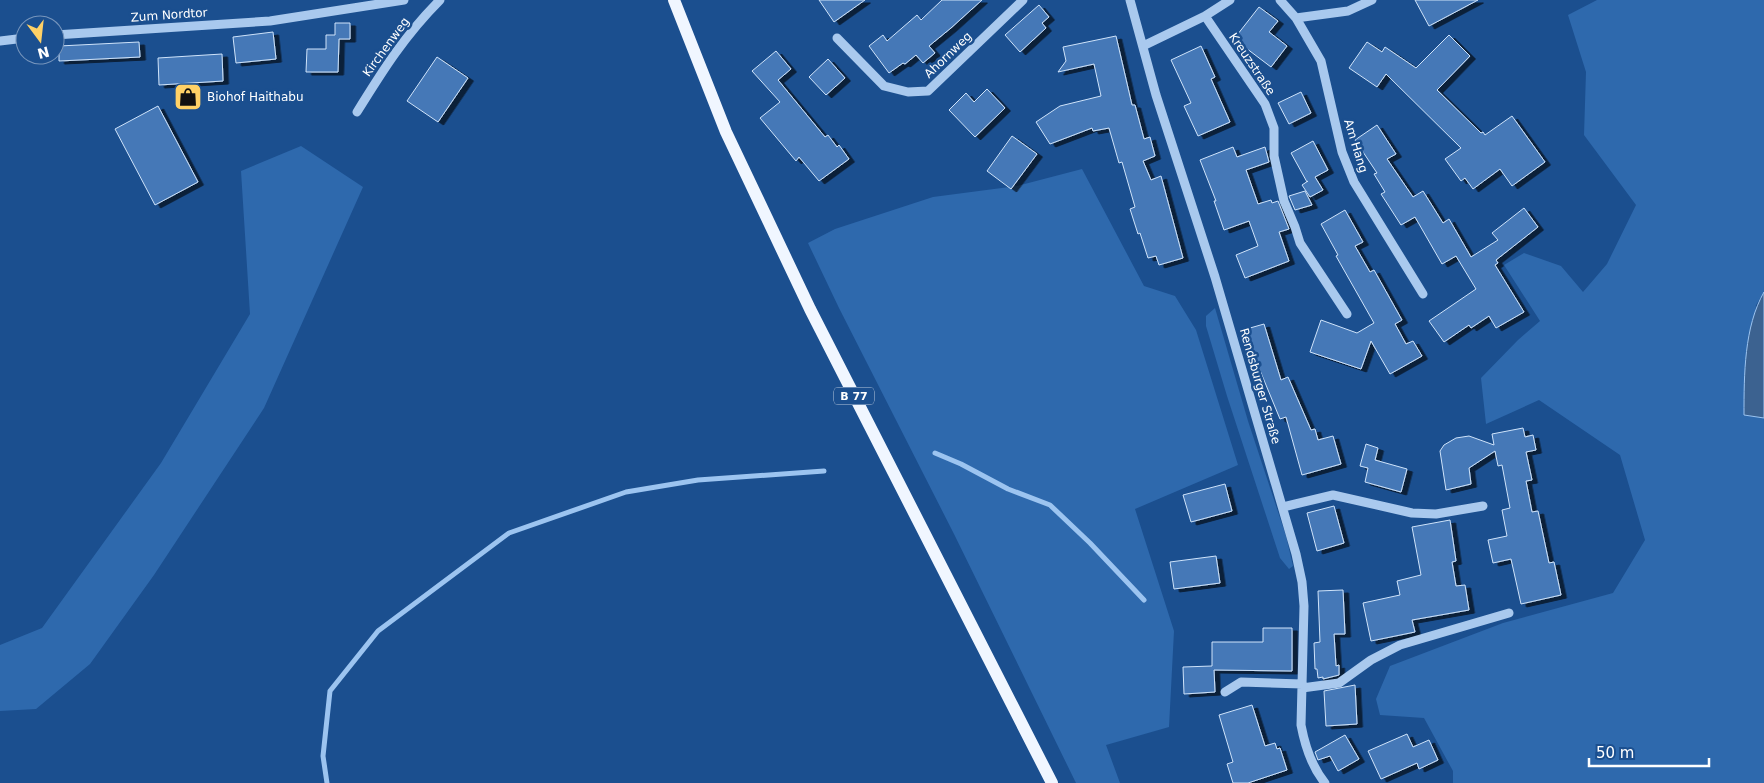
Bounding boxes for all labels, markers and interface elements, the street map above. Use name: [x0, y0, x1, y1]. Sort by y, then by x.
street label: Zum Nordtor: [130, 5, 208, 25]
north arrow: [15, 15, 65, 65]
street label: Kirchenweg: [360, 15, 412, 79]
street label: Ahornweg: [921, 29, 975, 81]
street label: Kreuzstraße: [1226, 30, 1278, 98]
text: N: [36, 43, 51, 62]
shop icon: Biohof Haithabu: [173, 82, 203, 112]
place label: Biohof Haithabu: [207, 90, 304, 104]
street label: Am Hang: [1341, 118, 1371, 174]
street label: Rendsburger Straße: [1237, 326, 1283, 446]
road number: B 77: [834, 388, 874, 404]
scale bar: [1589, 736, 1709, 768]
text: 50 m: [1596, 744, 1634, 762]

